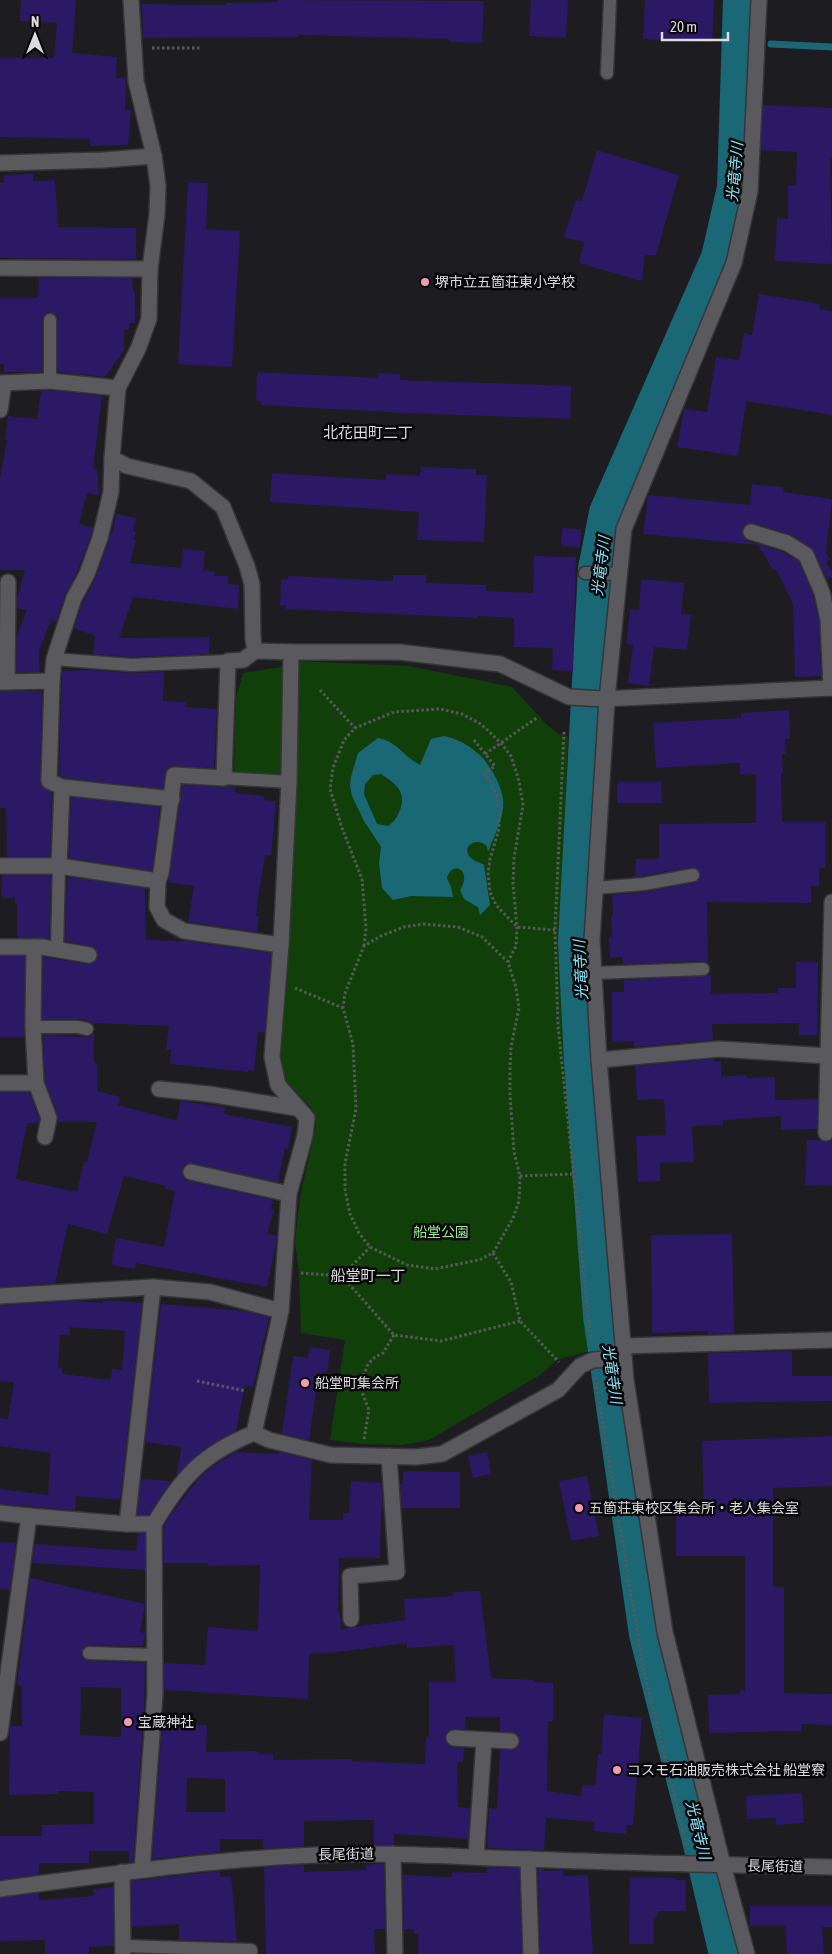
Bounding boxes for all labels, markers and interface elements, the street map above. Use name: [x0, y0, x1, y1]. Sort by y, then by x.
north arrow: [10, 10, 60, 60]
scale bar: [662, 10, 728, 42]
text: N: [31, 14, 39, 30]
text: 20 m: [670, 18, 697, 35]
water label: 光竜寺川: [723, 139, 746, 203]
place label: 堺市立五箇荘東小学校: [435, 274, 575, 290]
marker: 堺市立五箇荘東小学校: [419, 276, 431, 288]
district label: 北花田町二丁: [323, 424, 413, 441]
water label: 光竜寺川: [588, 533, 613, 597]
water label: 光竜寺川: [570, 938, 591, 1000]
park label: 船堂公園: [413, 1224, 469, 1240]
district label: 船堂町一丁: [330, 1267, 406, 1284]
water label: 光竜寺川: [600, 1343, 625, 1407]
place label: 船堂町集会所: [315, 1375, 399, 1391]
marker: 船堂町集会所: [299, 1377, 311, 1389]
place label: 五箇荘東校区集会所・老人集会室: [589, 1500, 799, 1516]
marker: 五箇荘東校区集会所・老人集会室: [573, 1502, 585, 1514]
place label: 宝蔵神社: [138, 1714, 194, 1730]
marker: 宝蔵神社: [122, 1716, 134, 1728]
place label: コスモ石油販売株式会社 船堂寮: [627, 1762, 825, 1778]
marker: コスモ石油販売株式会社 船堂寮: [611, 1764, 623, 1776]
water label: 光竜寺川: [683, 1799, 714, 1863]
street label: 長尾街道: [318, 1846, 374, 1862]
street label: 長尾街道: [747, 1858, 803, 1874]

